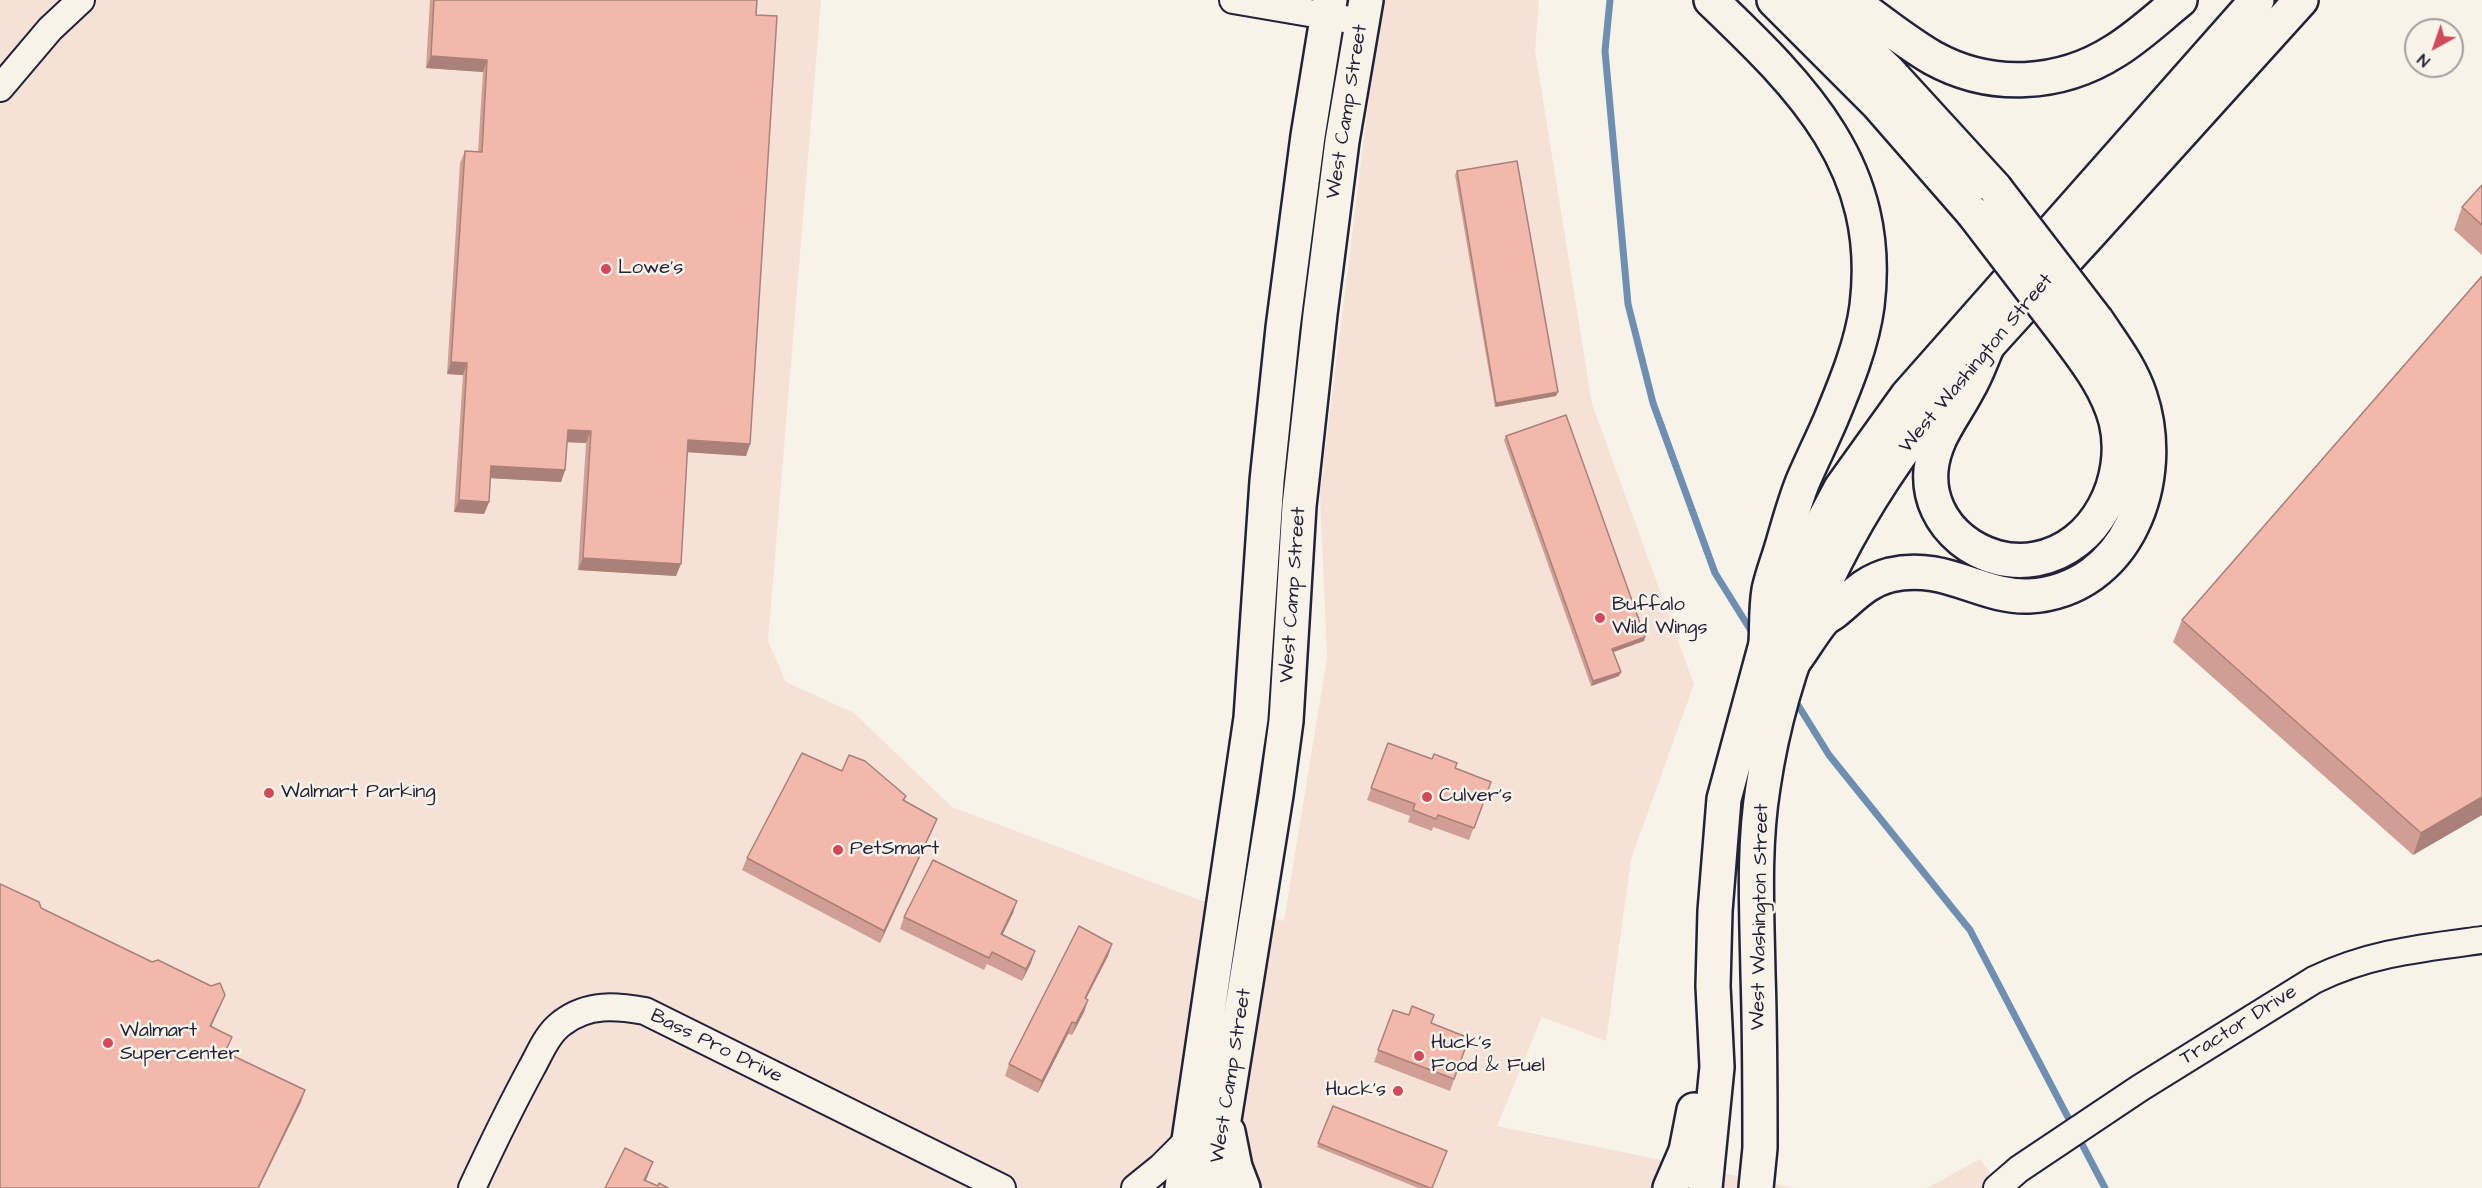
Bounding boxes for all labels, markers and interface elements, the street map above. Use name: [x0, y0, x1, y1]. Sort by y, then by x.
north arrow: [2404, 18, 2464, 78]
street label: West Camp Street: [1322, 23, 1374, 201]
text: N: [2413, 49, 2435, 72]
place label: Lowe's: [618, 257, 683, 281]
marker: Lowe's: [599, 262, 613, 276]
street label: West Washington Street: [1895, 269, 2059, 459]
street label: West Camp Street: [1276, 506, 1312, 684]
place label: Buffalo Wild Wings: [1612, 594, 1707, 641]
marker: Buffalo Wild Wings: [1593, 611, 1607, 625]
place label: Walmart Parking: [281, 781, 436, 805]
place label: Culver's: [1439, 785, 1512, 809]
marker: Walmart Parking: [262, 786, 276, 800]
marker: Culver's: [1420, 790, 1434, 804]
street label: West Washington Street: [1747, 803, 1775, 1031]
place label: PetSmart: [850, 838, 939, 862]
marker: PetSmart: [831, 843, 845, 857]
street label: Tractor Drive: [2176, 981, 2302, 1071]
street label: West Camp Street: [1206, 987, 1258, 1165]
street label: Bass Pro Drive: [646, 1005, 786, 1089]
place label: Walmart Supercenter: [120, 1020, 239, 1067]
place label: Huck's Food & Fuel: [1431, 1032, 1545, 1079]
marker: Walmart Supercenter: [101, 1036, 115, 1050]
marker: Huck's Food & Fuel: [1412, 1049, 1426, 1063]
place label: Huck's: [1326, 1079, 1386, 1103]
marker: Huck's: [1391, 1084, 1405, 1098]

